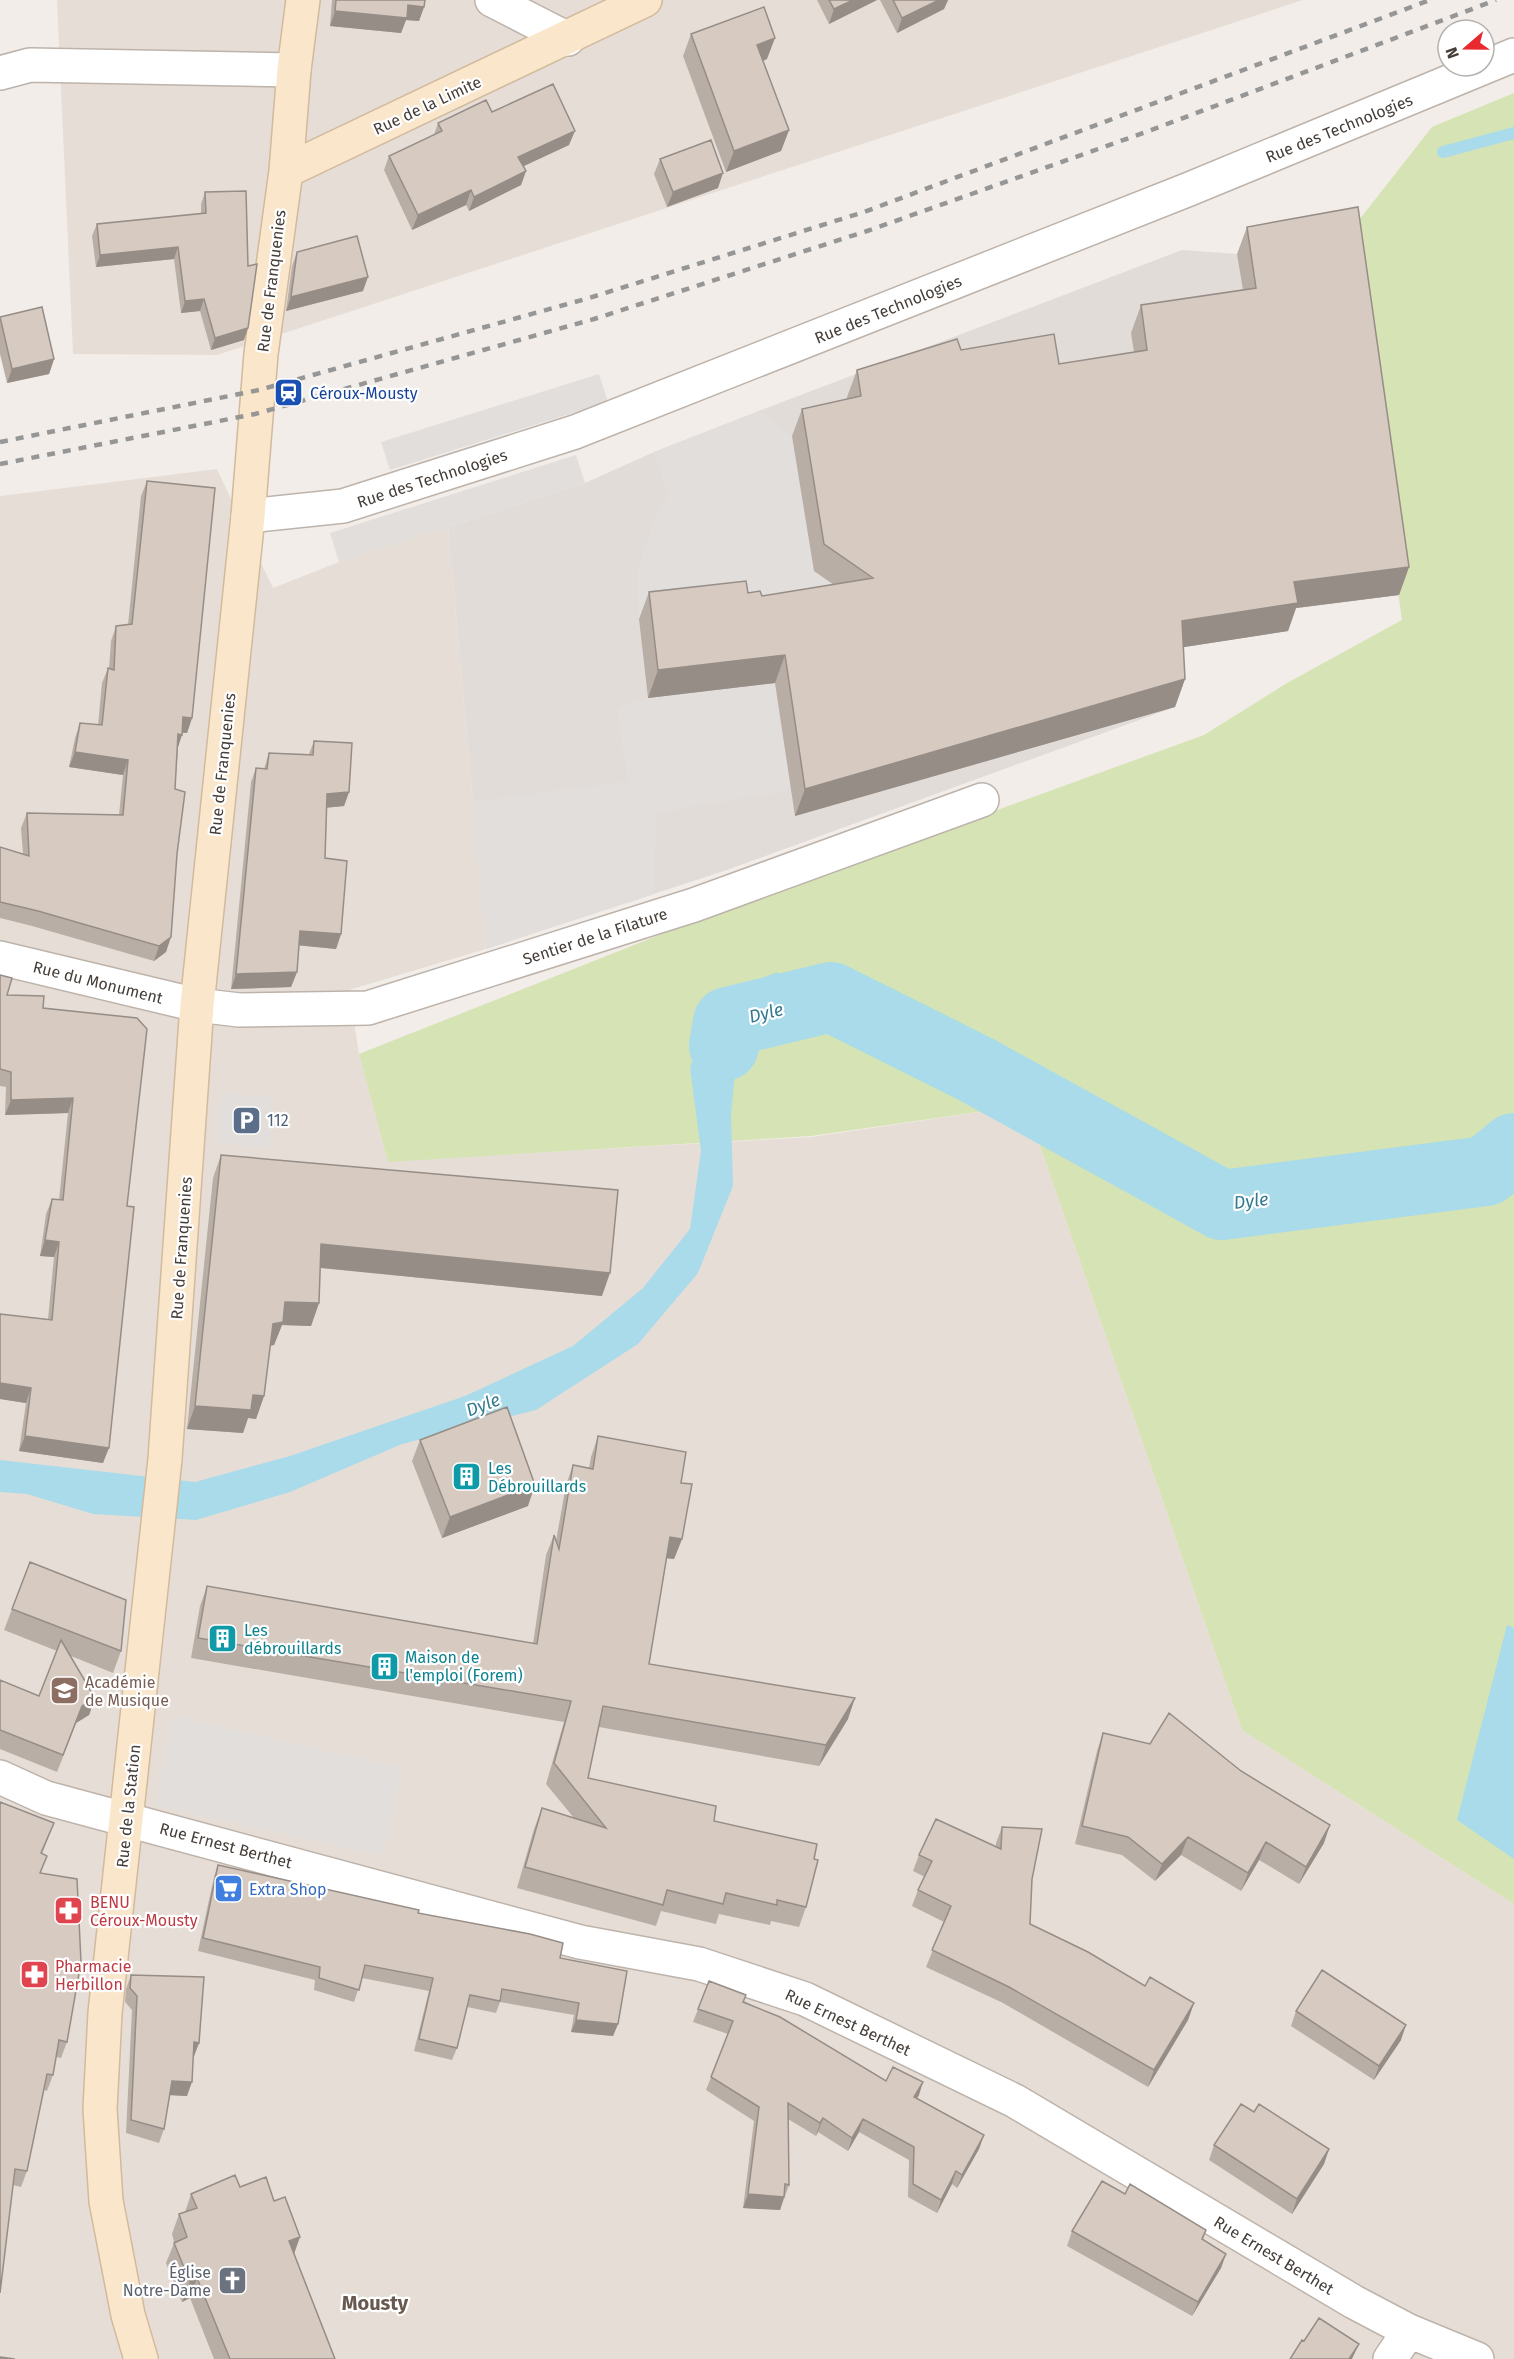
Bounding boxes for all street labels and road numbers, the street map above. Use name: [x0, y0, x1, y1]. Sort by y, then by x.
street label: Rue de la Limite: [370, 72, 484, 139]
street label: Rue des Technologies: [1263, 90, 1415, 167]
street label: Rue de Franquenies: [253, 209, 290, 353]
street label: Rue des Technologies: [812, 271, 964, 348]
street label: Rue des Technologies: [355, 445, 510, 512]
street label: Rue de Franquenies: [206, 692, 239, 836]
street label: Sentier de la Filature: [520, 904, 670, 969]
street label: Rue du Monument: [31, 957, 165, 1008]
street label: Rue de Franquenies: [167, 1176, 196, 1320]
street label: Rue de la Station: [113, 1743, 144, 1869]
street label: Rue Ernest Berthet: [158, 1819, 294, 1872]
street label: Rue Ernest Berthet: [782, 1985, 914, 2060]
street label: Rue Ernest Berthet: [1210, 2212, 1337, 2299]

